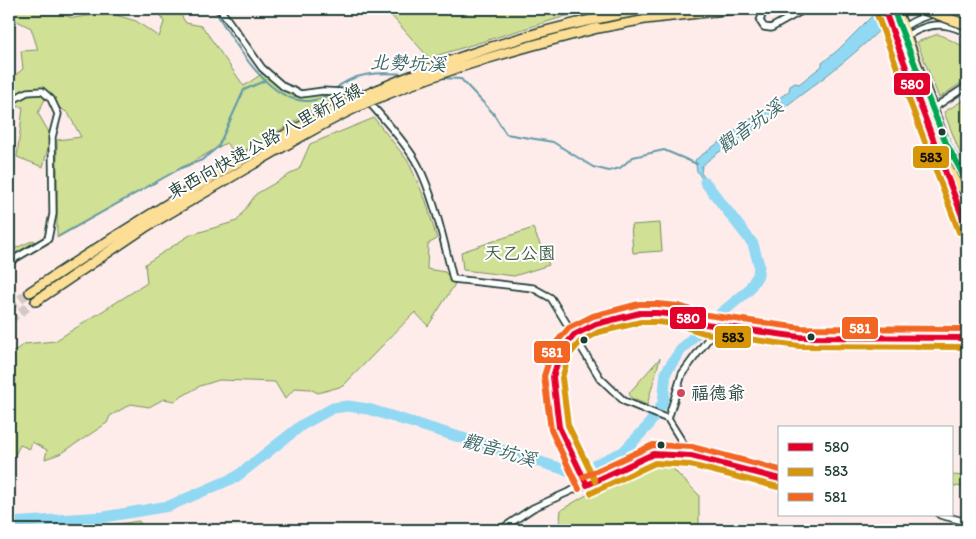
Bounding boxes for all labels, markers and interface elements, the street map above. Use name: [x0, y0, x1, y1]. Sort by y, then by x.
water label: 北勢坑溪: [370, 50, 447, 76]
line badge: 580: [893, 72, 931, 96]
text: 580: [900, 76, 924, 93]
street label: 東西向快速公路 八里新店線: [163, 78, 367, 204]
water label: 觀音坑溪: [712, 94, 788, 158]
unlabelled marker: [937, 127, 947, 137]
line badge: 583: [912, 145, 950, 169]
text: 583: [920, 149, 943, 166]
park label: 天乙公園: [484, 242, 556, 264]
line badge: 580: [669, 306, 707, 330]
text: 580: [676, 310, 700, 327]
line badge: 581: [841, 316, 879, 340]
text: 581: [849, 320, 871, 337]
line badge: 583: [714, 325, 752, 349]
text: 583: [722, 329, 745, 346]
unlabelled marker: [806, 332, 816, 342]
unlabelled marker: [579, 335, 589, 345]
line badge: 581: [533, 340, 571, 364]
text: 581: [541, 344, 563, 361]
place label: 福德爺: [691, 382, 745, 404]
marker: 福德爺: [675, 387, 687, 399]
legend: [778, 426, 954, 516]
water label: 觀音坑溪: [459, 428, 540, 472]
text: 580: [824, 438, 849, 456]
unlabelled marker: [656, 440, 666, 450]
text: 583: [824, 462, 848, 480]
text: 581: [824, 488, 847, 506]

